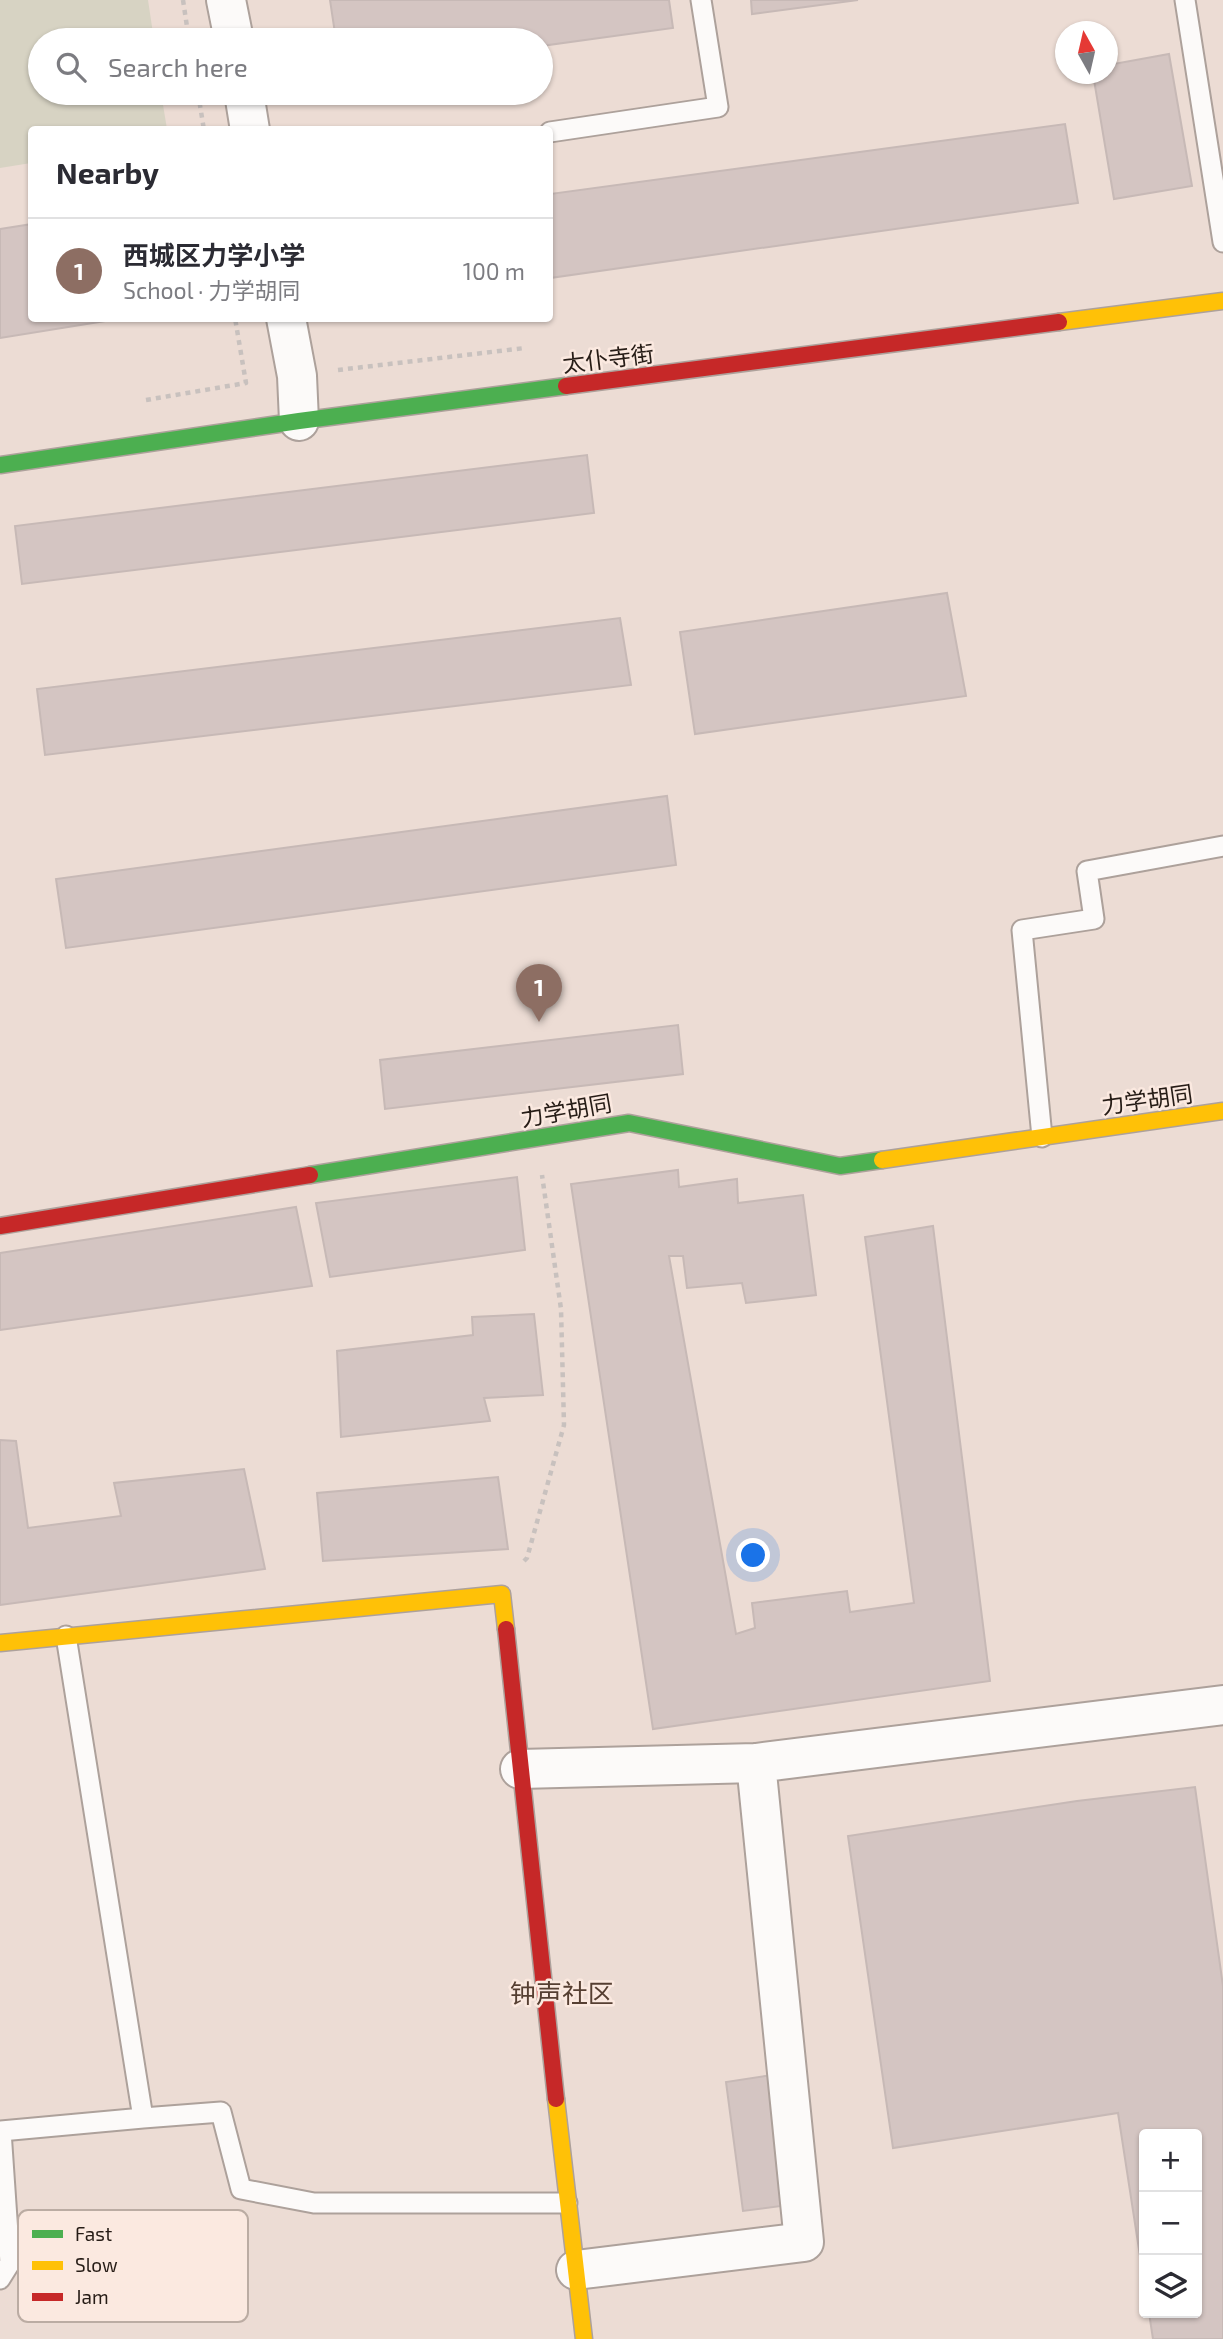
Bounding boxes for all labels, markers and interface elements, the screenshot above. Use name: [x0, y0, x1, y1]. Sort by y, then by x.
north arrow: [1055, 21, 1118, 84]
search box: [28, 28, 553, 105]
icon: search: [52, 48, 90, 86]
text: Search here: [108, 51, 248, 82]
text: Nearby: [56, 154, 159, 190]
text: 西城区力学小学: [123, 239, 305, 270]
text: 1: [74, 257, 84, 285]
text: 100 m: [463, 257, 525, 285]
text: School · 力学胡同: [123, 276, 301, 304]
street label: 太仆寺街: [561, 338, 655, 378]
pin: 1: [516, 964, 562, 1022]
street label: 力学胡同: [1099, 1079, 1195, 1119]
street label: 力学胡同: [518, 1088, 614, 1132]
your location: [736, 1538, 770, 1572]
district label: 钟声社区: [510, 1977, 614, 2008]
map controls: [1139, 2129, 1202, 2318]
button: +: [1139, 2129, 1202, 2192]
button: −: [1139, 2192, 1202, 2255]
legend: [18, 2210, 248, 2322]
text: Fast: [75, 2222, 112, 2245]
text: Slow: [75, 2253, 118, 2276]
button: layers: [1139, 2255, 1202, 2318]
text: Jam: [75, 2285, 109, 2308]

